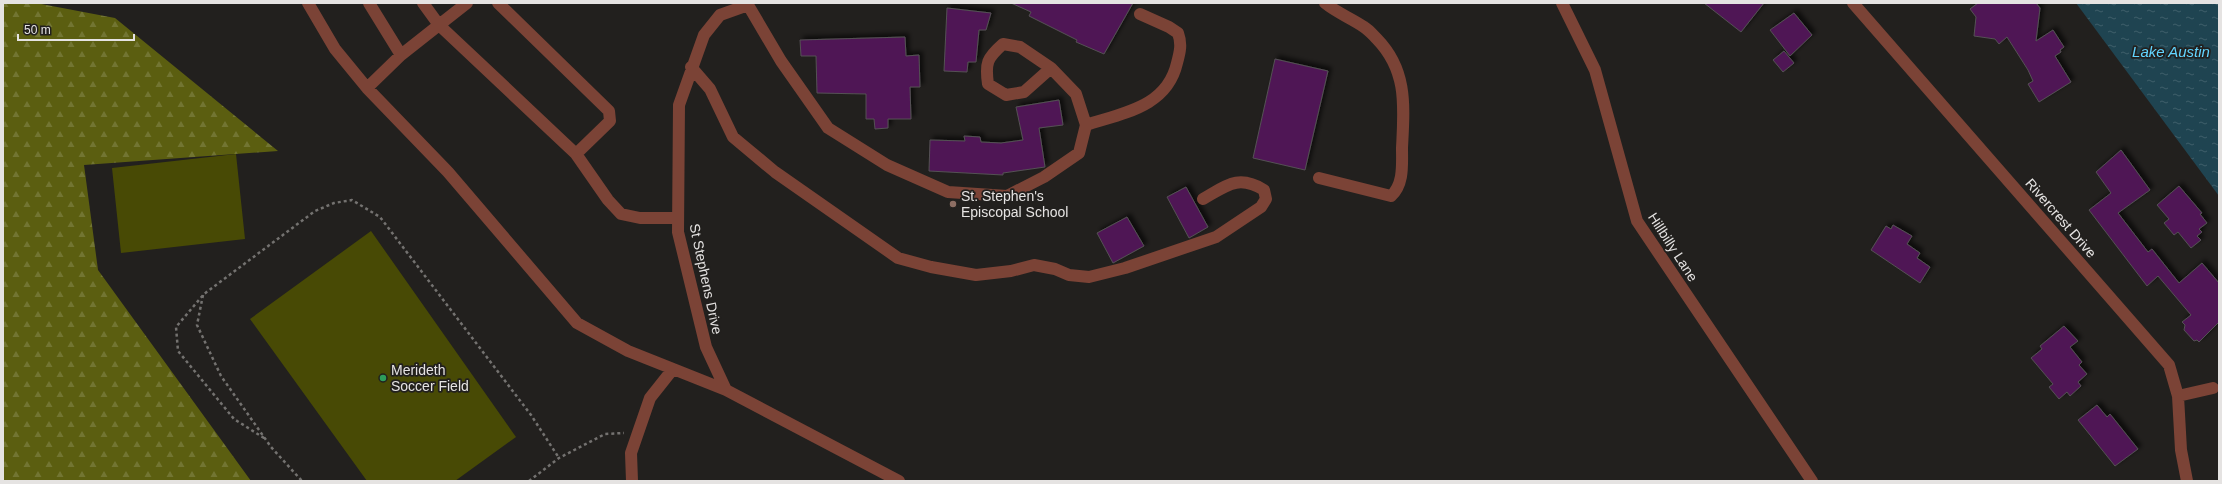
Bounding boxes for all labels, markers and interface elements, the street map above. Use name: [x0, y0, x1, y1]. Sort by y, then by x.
scale bar: [18, 16, 134, 42]
text: 50 m: [24, 23, 51, 37]
water label: Lake Austin: [2132, 43, 2210, 60]
street label: Rivercrest Drive: [2022, 175, 2100, 261]
place label: St. Stephen's Episcopal School: [961, 188, 1068, 220]
marker: St. Stephen's Episcopal School: [948, 199, 958, 209]
street label: Hillbilly Lane: [1645, 210, 1701, 284]
street label: St Stephens Drive: [686, 222, 726, 336]
place label: Merideth Soccer Field: [391, 362, 469, 394]
marker: Merideth Soccer Field: [378, 373, 388, 383]

